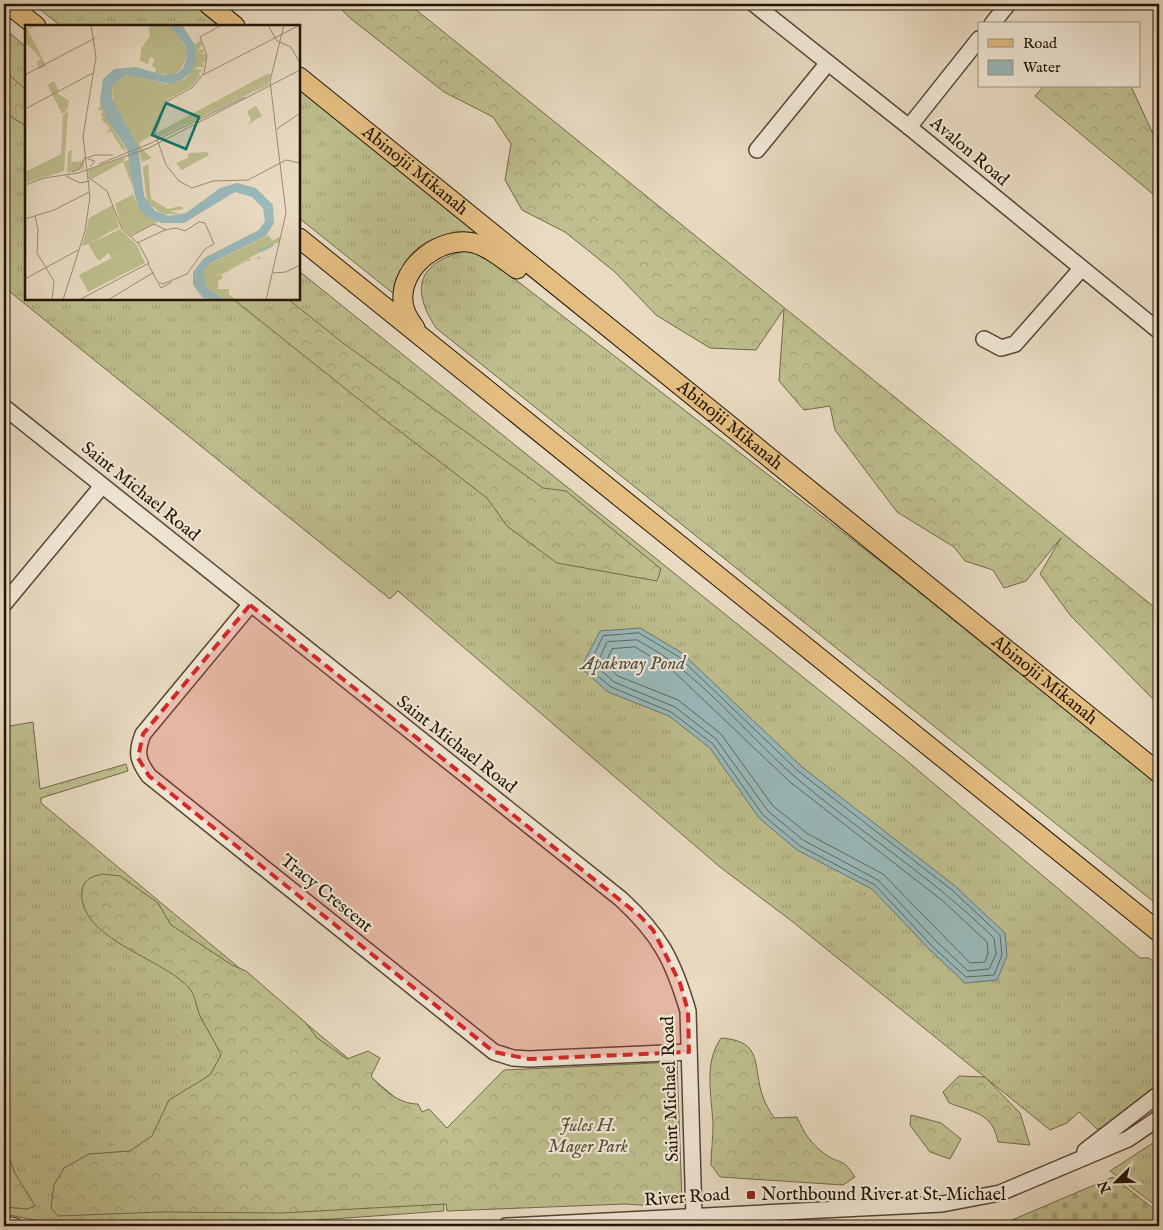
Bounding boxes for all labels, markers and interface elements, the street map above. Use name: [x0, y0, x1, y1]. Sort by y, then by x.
legend: [978, 22, 1140, 88]
inset map: [25, 25, 300, 300]
text: Road: [1023, 34, 1058, 53]
text: Water: [1023, 58, 1061, 77]
street label: Avalon Road: [924, 112, 1014, 192]
street label: Abinojii Mikanah: [356, 120, 473, 221]
street label: Abinojii Mikanah: [671, 375, 788, 476]
street label: Saint Michael Road: [76, 437, 204, 547]
street label: Abinojii Mikanah: [986, 630, 1102, 730]
water label: Apakway Pond: [579, 652, 686, 676]
street label: Saint Michael Road: [391, 691, 521, 799]
street label: Tracy Crescent: [275, 850, 377, 938]
street label: Saint Michael Road: [657, 1015, 685, 1162]
park label: Jules H. Mager Park: [548, 1115, 628, 1159]
north arrow: [1090, 1158, 1140, 1208]
text: N: [1094, 1178, 1116, 1197]
street label: River Road: [643, 1184, 731, 1212]
place label: Northbound River at St. Michael: [761, 1184, 1006, 1207]
marker: Northbound River at St. Michael: [745, 1189, 757, 1201]

